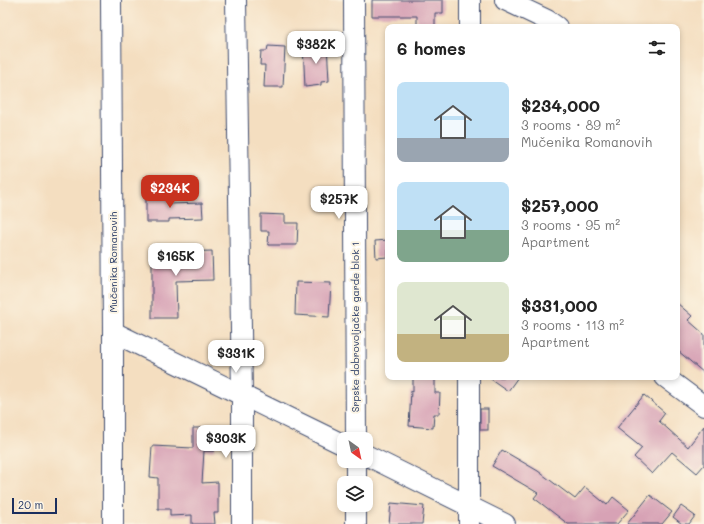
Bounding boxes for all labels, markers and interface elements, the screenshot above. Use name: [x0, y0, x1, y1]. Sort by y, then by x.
pin: $382K: [288, 31, 344, 65]
text: $382K: [296, 35, 336, 52]
text: 6 homes: [397, 37, 466, 59]
icon: filters: [646, 37, 668, 59]
text: $234,000: [521, 94, 600, 116]
icon: home: [429, 98, 477, 146]
text: 3 rooms · 89 m²: [521, 116, 620, 133]
text: Mučenika Romanovih: [521, 133, 652, 150]
pin: $234K: [142, 175, 198, 209]
text: $234K: [150, 179, 190, 196]
pin: $257K: [311, 186, 367, 220]
text: $257K: [320, 190, 358, 207]
text: $257,000: [521, 194, 598, 216]
icon: home: [429, 198, 477, 246]
street label: Mučenika Romanovih: [106, 211, 120, 312]
text: 3 rooms · 95 m²: [521, 216, 620, 233]
text: Apartment: [521, 233, 590, 250]
street label: Srpske dobrovoljačke garde blok 1: [348, 242, 362, 412]
pin: $165K: [148, 243, 204, 277]
text: $165K: [157, 247, 195, 264]
text: $331,000: [521, 294, 597, 316]
icon: home: [429, 298, 477, 346]
text: 3 rooms · 113 m²: [521, 316, 624, 333]
text: Apartment: [521, 333, 590, 350]
pin: $331K: [208, 340, 264, 374]
text: $331K: [217, 344, 255, 361]
pin: $303K: [198, 425, 254, 459]
text: $303K: [206, 429, 246, 446]
north arrow: [337, 432, 373, 468]
map controls: [337, 432, 373, 512]
button: layers: [337, 476, 373, 512]
scale bar: [12, 496, 57, 515]
text: 20 m: [18, 497, 43, 512]

